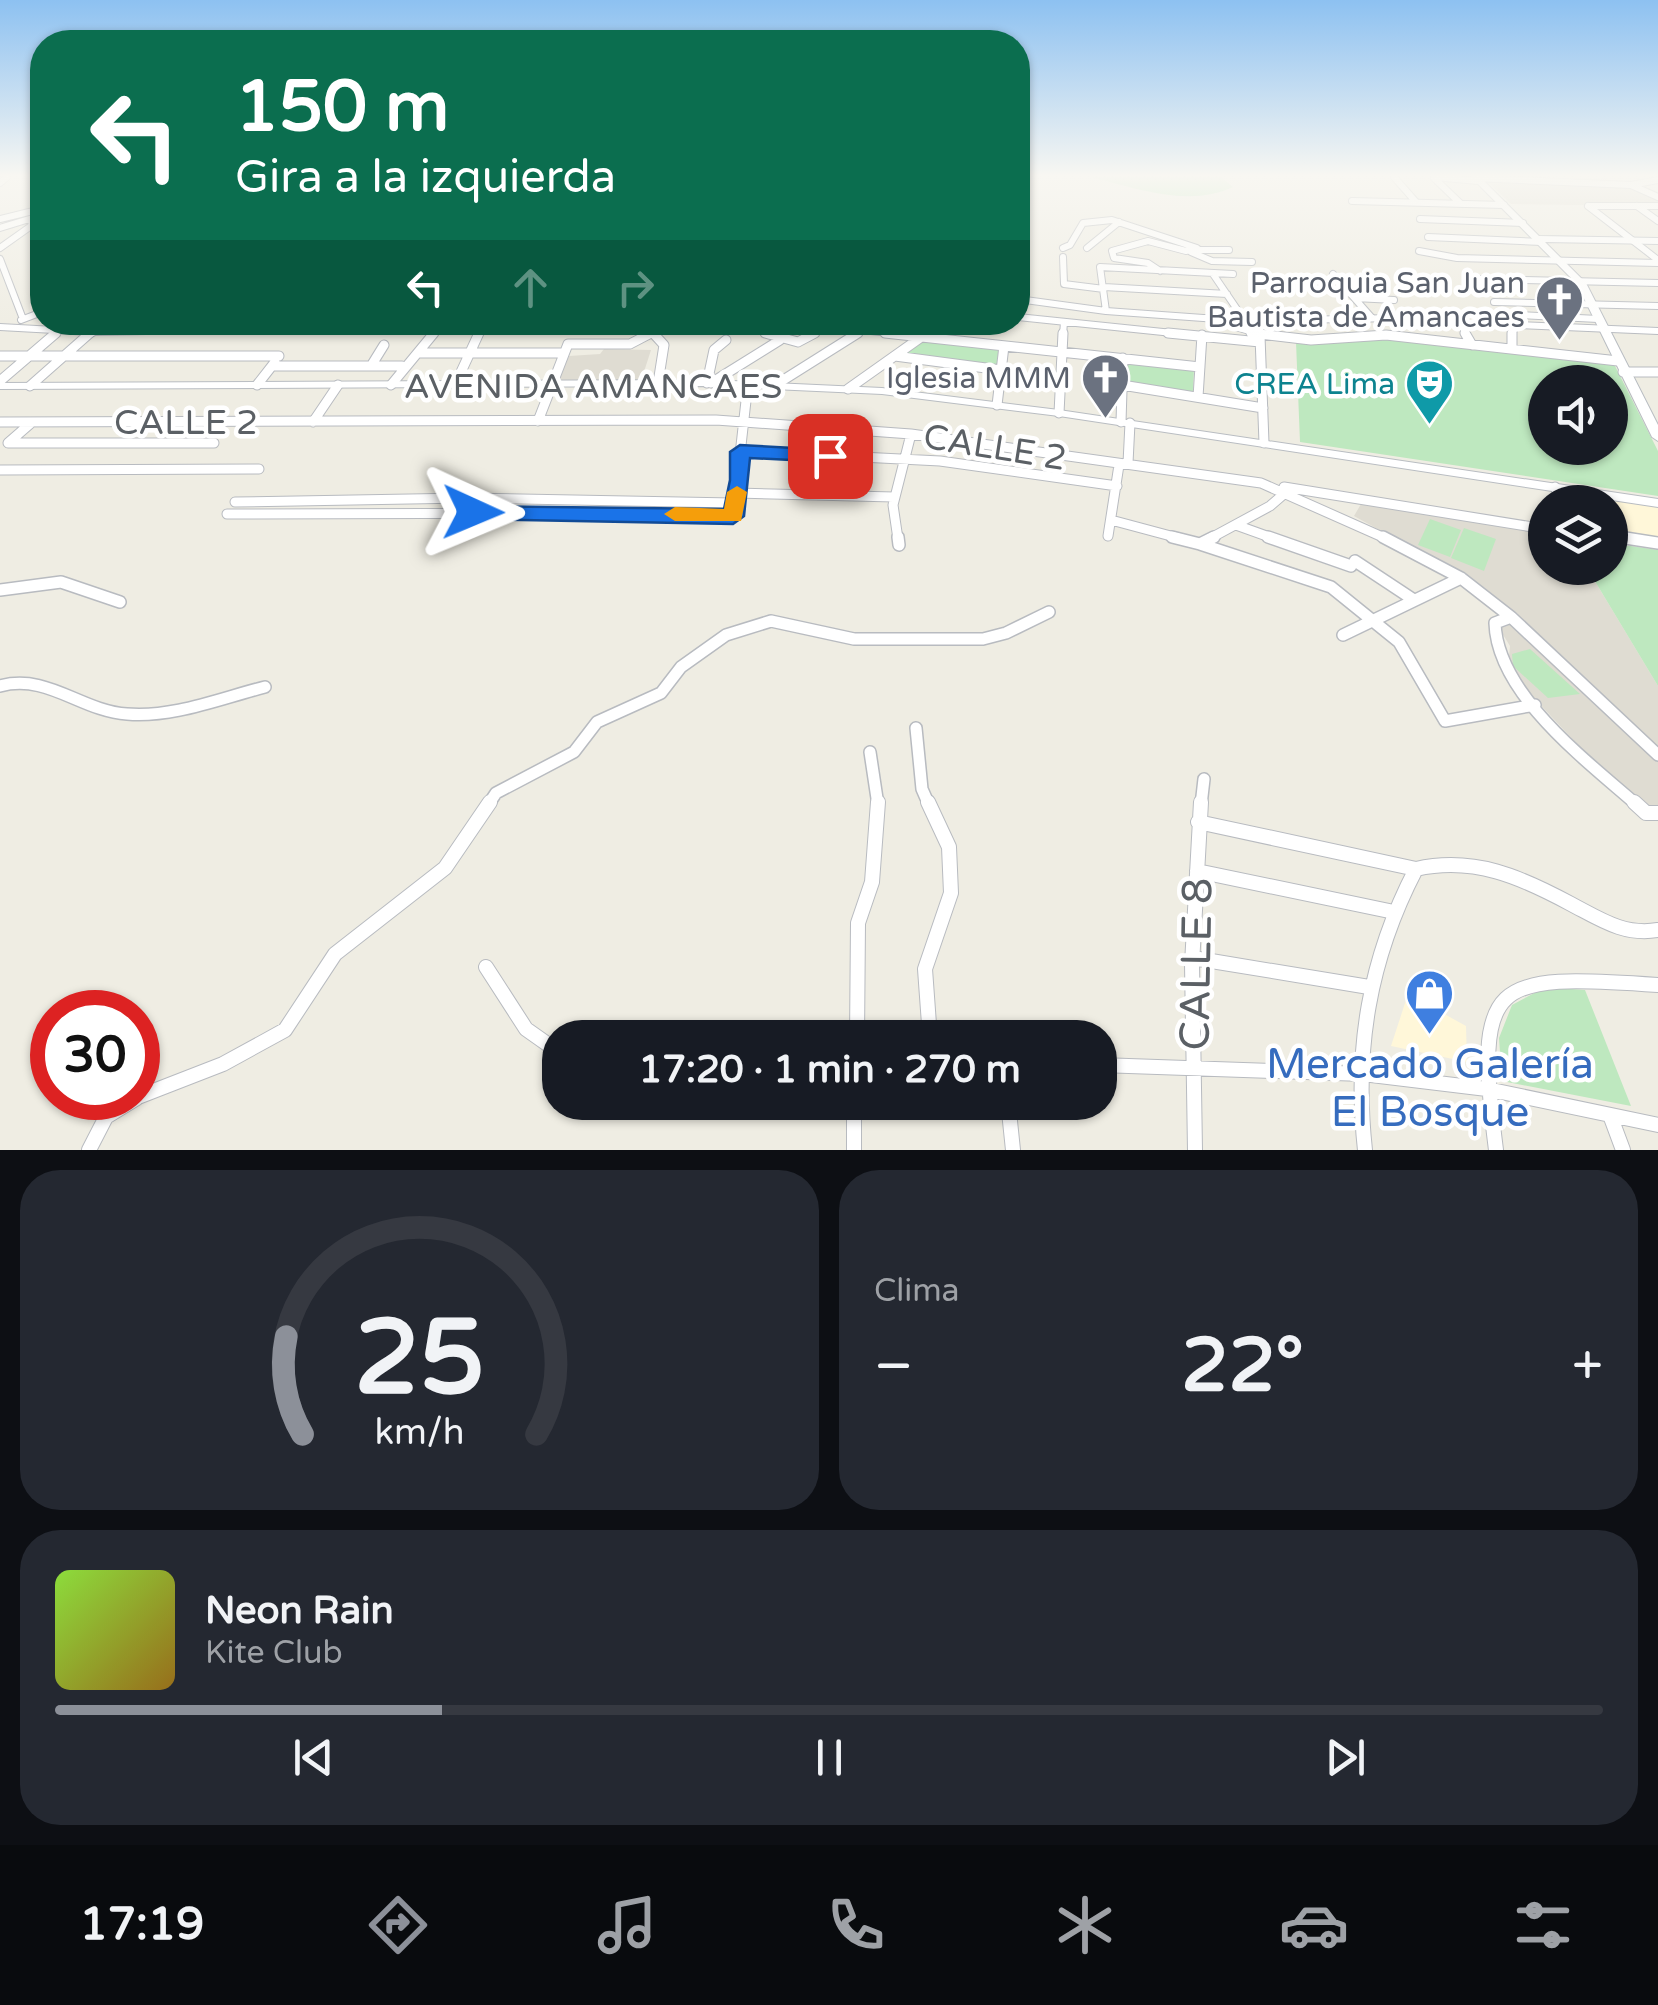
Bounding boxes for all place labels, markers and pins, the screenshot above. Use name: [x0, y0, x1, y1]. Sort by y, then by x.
place label: Parroquia San Juan Bautista de Amancaes: [1207, 265, 1525, 336]
church icon: Parroquia San Juan Bautista de Amancaes: [1534, 274, 1586, 342]
church icon: Iglesia MMM: [1080, 352, 1132, 420]
theatre icon: CREA Lima: [1404, 358, 1456, 426]
place label: Iglesia MMM: [886, 360, 1071, 397]
place label: CREA Lima: [1234, 366, 1395, 403]
pin: [788, 414, 873, 499]
shop icon: Mercado Galería El Bosque: [1404, 968, 1456, 1036]
place label: Mercado Galería El Bosque: [1266, 1039, 1594, 1138]

